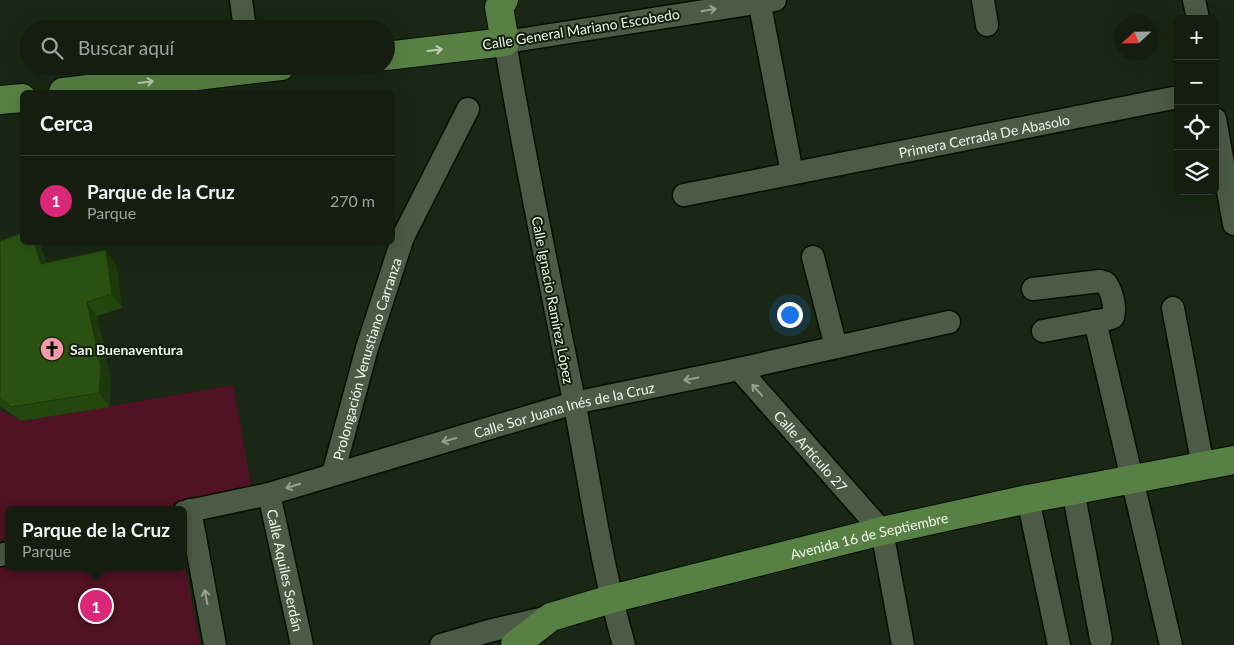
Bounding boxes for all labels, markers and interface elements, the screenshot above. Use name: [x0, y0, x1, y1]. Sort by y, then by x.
street label: Calle General Mariano Escobedo: [481, 5, 681, 53]
one-way arrow: [700, 5, 716, 15]
north arrow: [1114, 15, 1159, 60]
map controls: [1174, 15, 1219, 195]
button: +: [1174, 15, 1219, 60]
search box: [20, 20, 395, 75]
icon: search: [38, 34, 66, 62]
text: Buscar aquí: [78, 36, 174, 59]
one-way arrow: [426, 45, 442, 55]
button: −: [1174, 60, 1219, 105]
one-way arrow: [138, 77, 154, 87]
button: locate: [1174, 105, 1219, 150]
text: Cerca: [40, 110, 93, 135]
street label: Primera Cerrada De Abasolo: [897, 110, 1071, 161]
button: layers: [1174, 150, 1219, 195]
text: Parque de la Cruz: [87, 180, 235, 203]
text: 1: [51, 191, 61, 210]
text: 270 m: [330, 191, 375, 210]
text: Parque: [87, 203, 136, 222]
street label: Calle Ignacio Ramírez López: [528, 215, 578, 385]
street label: Prolongación Venustiano Carranza: [329, 255, 404, 462]
your location: [777, 302, 803, 328]
church icon: San Buenaventura: [39, 336, 65, 362]
place label: San Buenaventura: [70, 341, 183, 358]
one-way arrow: [683, 375, 699, 384]
street label: Calle Sor Juana Inés de la Cruz: [472, 378, 656, 441]
one-way arrow: [751, 383, 763, 396]
street label: Calle Artículo 27: [771, 407, 851, 495]
one-way arrow: [441, 436, 457, 446]
one-way arrow: [285, 482, 301, 492]
popup: [5, 506, 187, 571]
street label: Calle Aquiles Serdán: [264, 508, 307, 633]
street label: Avenida 16 de Septiembre: [788, 508, 950, 562]
text: Parque de la Cruz: [22, 518, 170, 541]
text: Parque: [22, 541, 71, 560]
pin: 1: [80, 587, 112, 625]
one-way arrow: [201, 589, 210, 605]

